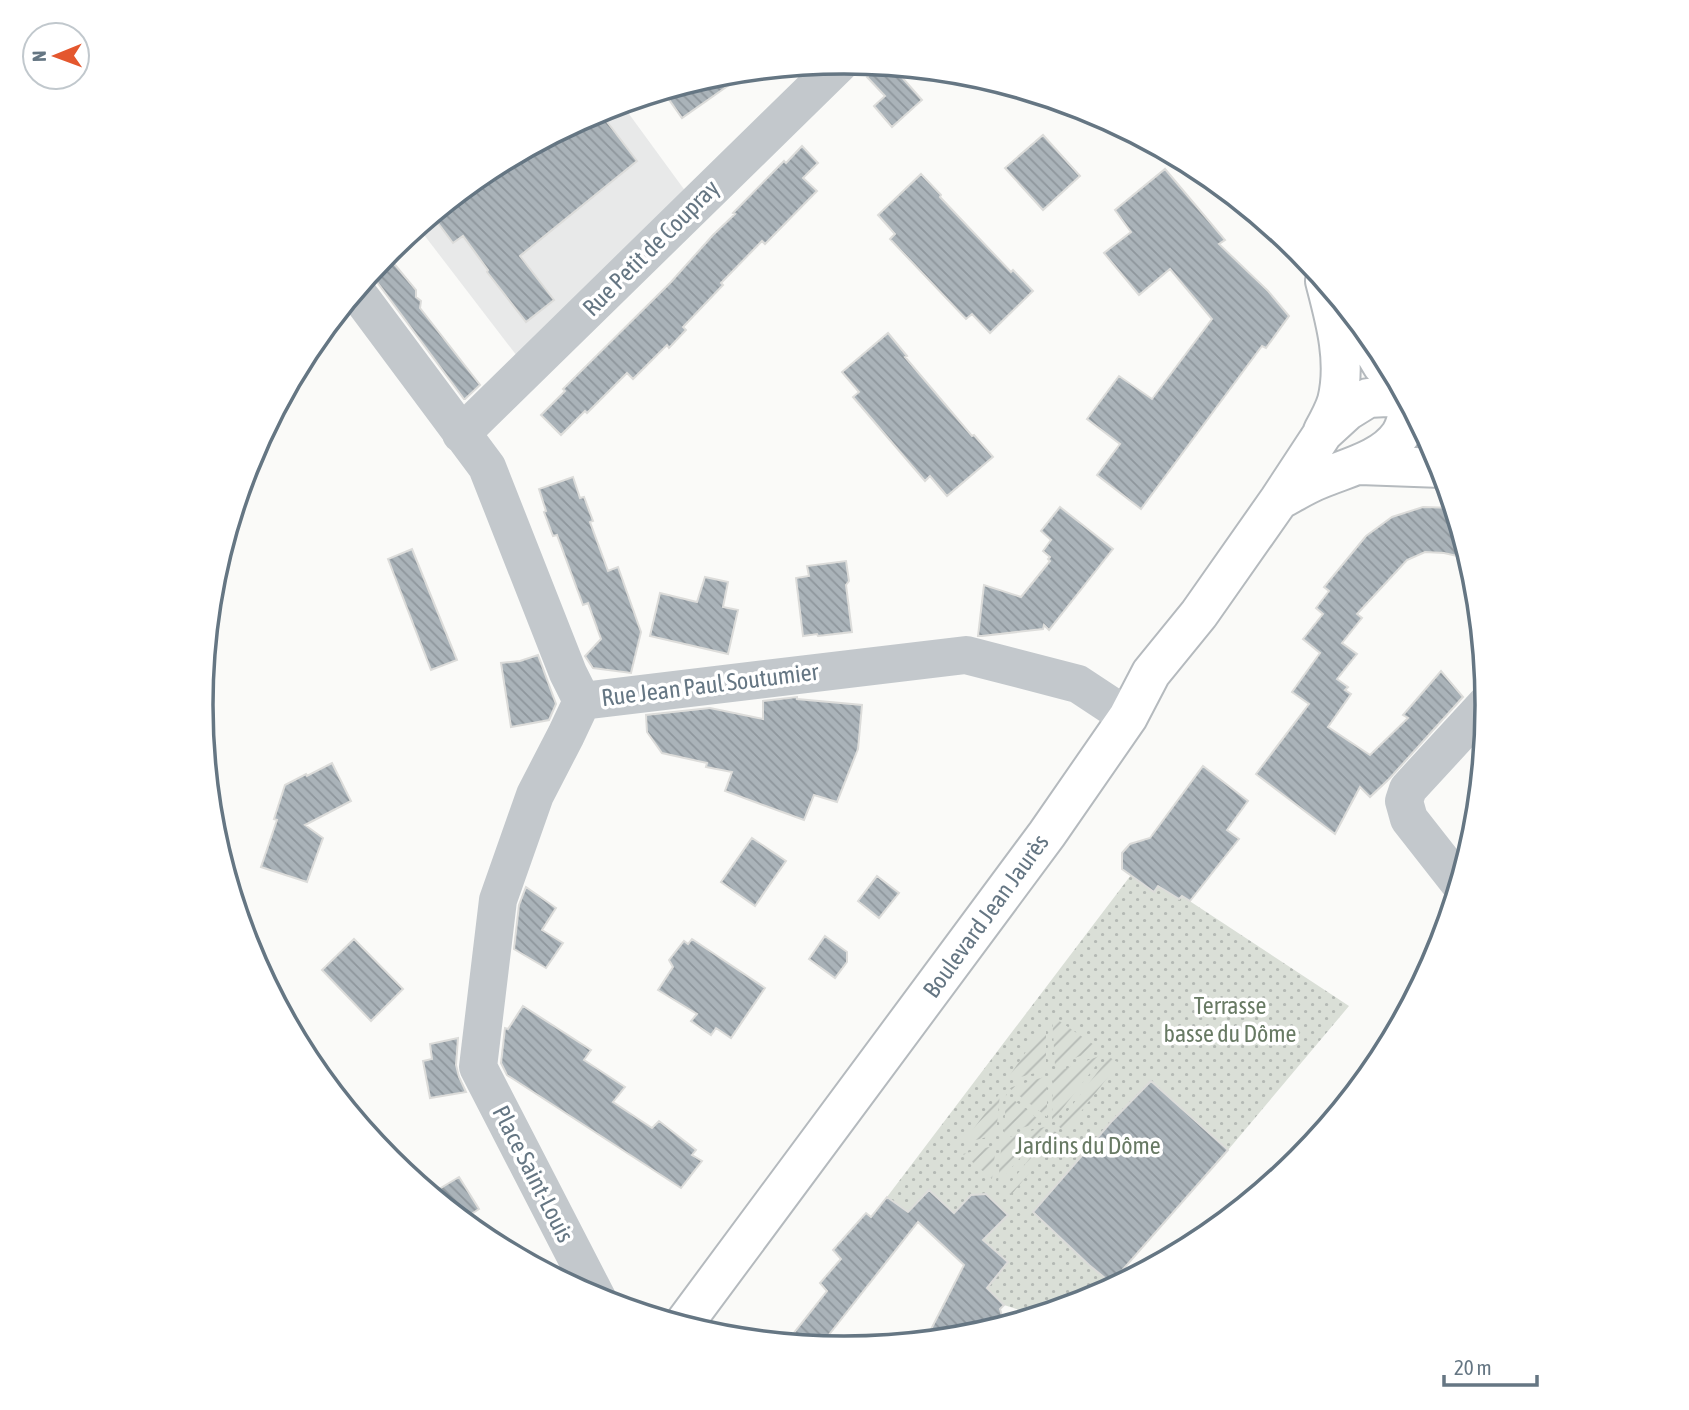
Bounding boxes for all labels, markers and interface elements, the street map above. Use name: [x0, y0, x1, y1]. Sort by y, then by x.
north arrow: [21, 21, 91, 91]
text: N: [28, 50, 50, 62]
street label: Rue Petit de Coupray: [577, 174, 724, 321]
street label: Rue Jean Paul Soutumier: [600, 658, 821, 711]
street label: Boulevard Jean Jaurès: [917, 829, 1054, 1003]
park label: Terrasse basse du Dôme: [1164, 992, 1296, 1047]
street label: Place Saint-Louis: [487, 1101, 579, 1247]
park label: Jardins du Dôme: [1015, 1132, 1161, 1159]
scale bar: [1444, 1344, 1537, 1388]
text: 20 m: [1454, 1355, 1492, 1379]

